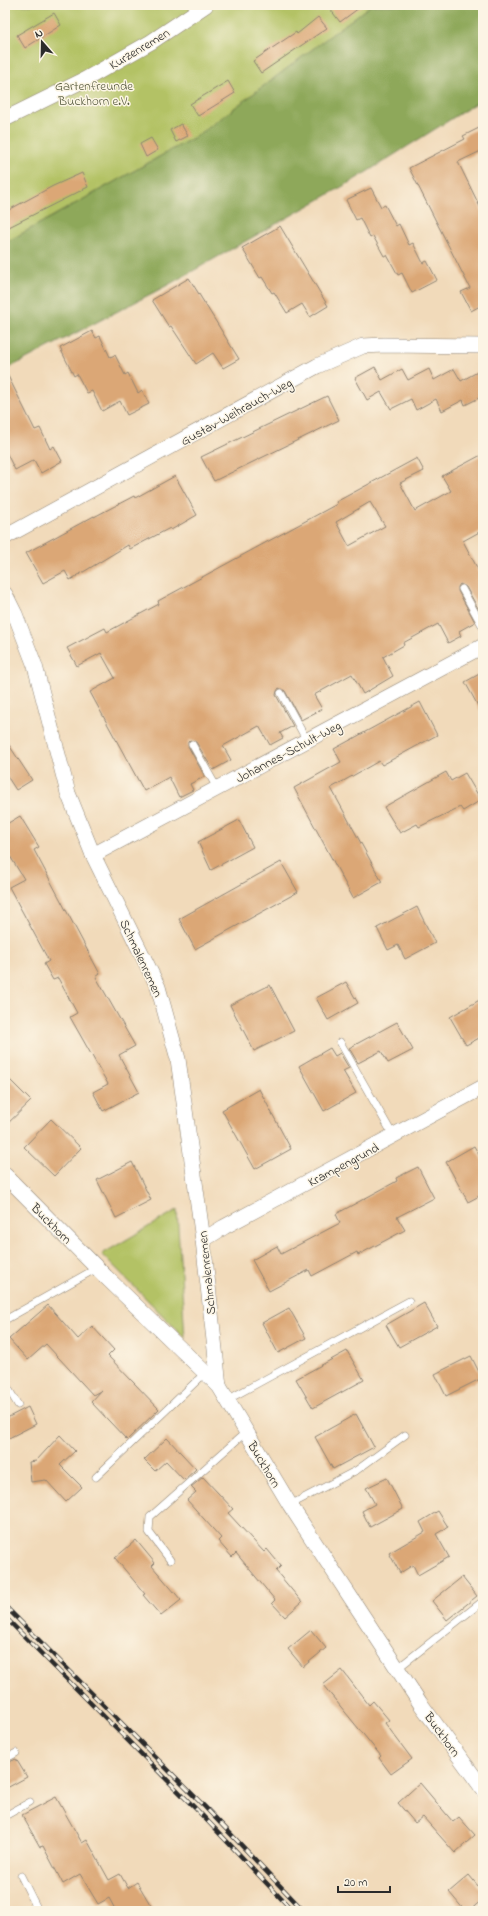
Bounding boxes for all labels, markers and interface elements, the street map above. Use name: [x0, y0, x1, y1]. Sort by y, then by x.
north arrow: [22, 22, 62, 62]
street label: Kurzenremen: [106, 24, 174, 75]
text: N: [33, 25, 45, 42]
park label: Gartenfreunde Buckhorn e.V.: [55, 77, 133, 111]
street label: Gustav-Weihrauch-Weg: [178, 374, 297, 452]
street label: Johannes-Schult-Weg: [233, 716, 345, 789]
street label: Schmalenremen: [114, 917, 167, 1001]
street label: Krampengrund: [305, 1138, 384, 1193]
street label: Buckhorn: [25, 1199, 76, 1249]
street label: Schmalenremen: [194, 1230, 221, 1316]
street label: Buckhorn: [242, 1437, 285, 1492]
street label: Buckhorn: [419, 1708, 464, 1761]
scale bar: [338, 1868, 390, 1894]
text: 20 m: [344, 1874, 367, 1892]

